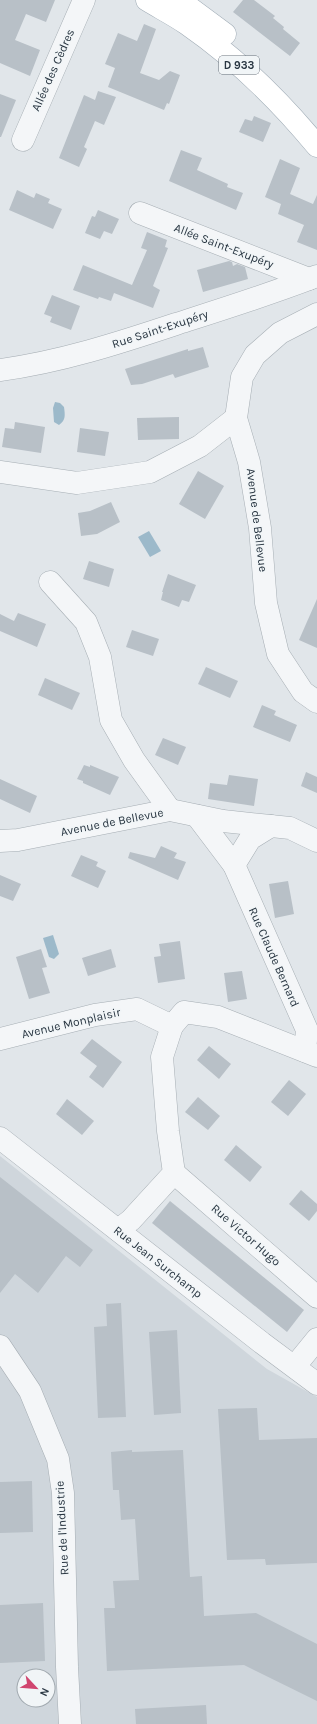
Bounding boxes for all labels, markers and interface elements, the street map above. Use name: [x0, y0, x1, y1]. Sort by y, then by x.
street label: Allée des Cèdres: [29, 27, 77, 113]
road number: D 933: [219, 56, 259, 74]
street label: Allée Saint-Exupéry: [172, 221, 276, 272]
street label: Rue Saint-Exupéry: [110, 307, 210, 351]
street label: Avenue de Bellevue: [244, 467, 270, 573]
street label: Avenue de Bellevue: [59, 805, 165, 839]
street label: Rue Claude Bernard: [246, 905, 302, 1009]
street label: Avenue Monplaisir: [20, 1005, 122, 1041]
street label: Rue Victor Hugo: [209, 1201, 283, 1269]
street label: Rue Jean Surchamp: [111, 1223, 205, 1301]
street label: Rue de l'Industrie: [53, 1480, 71, 1576]
north arrow: [16, 1668, 56, 1708]
text: N: [37, 1686, 52, 1699]

